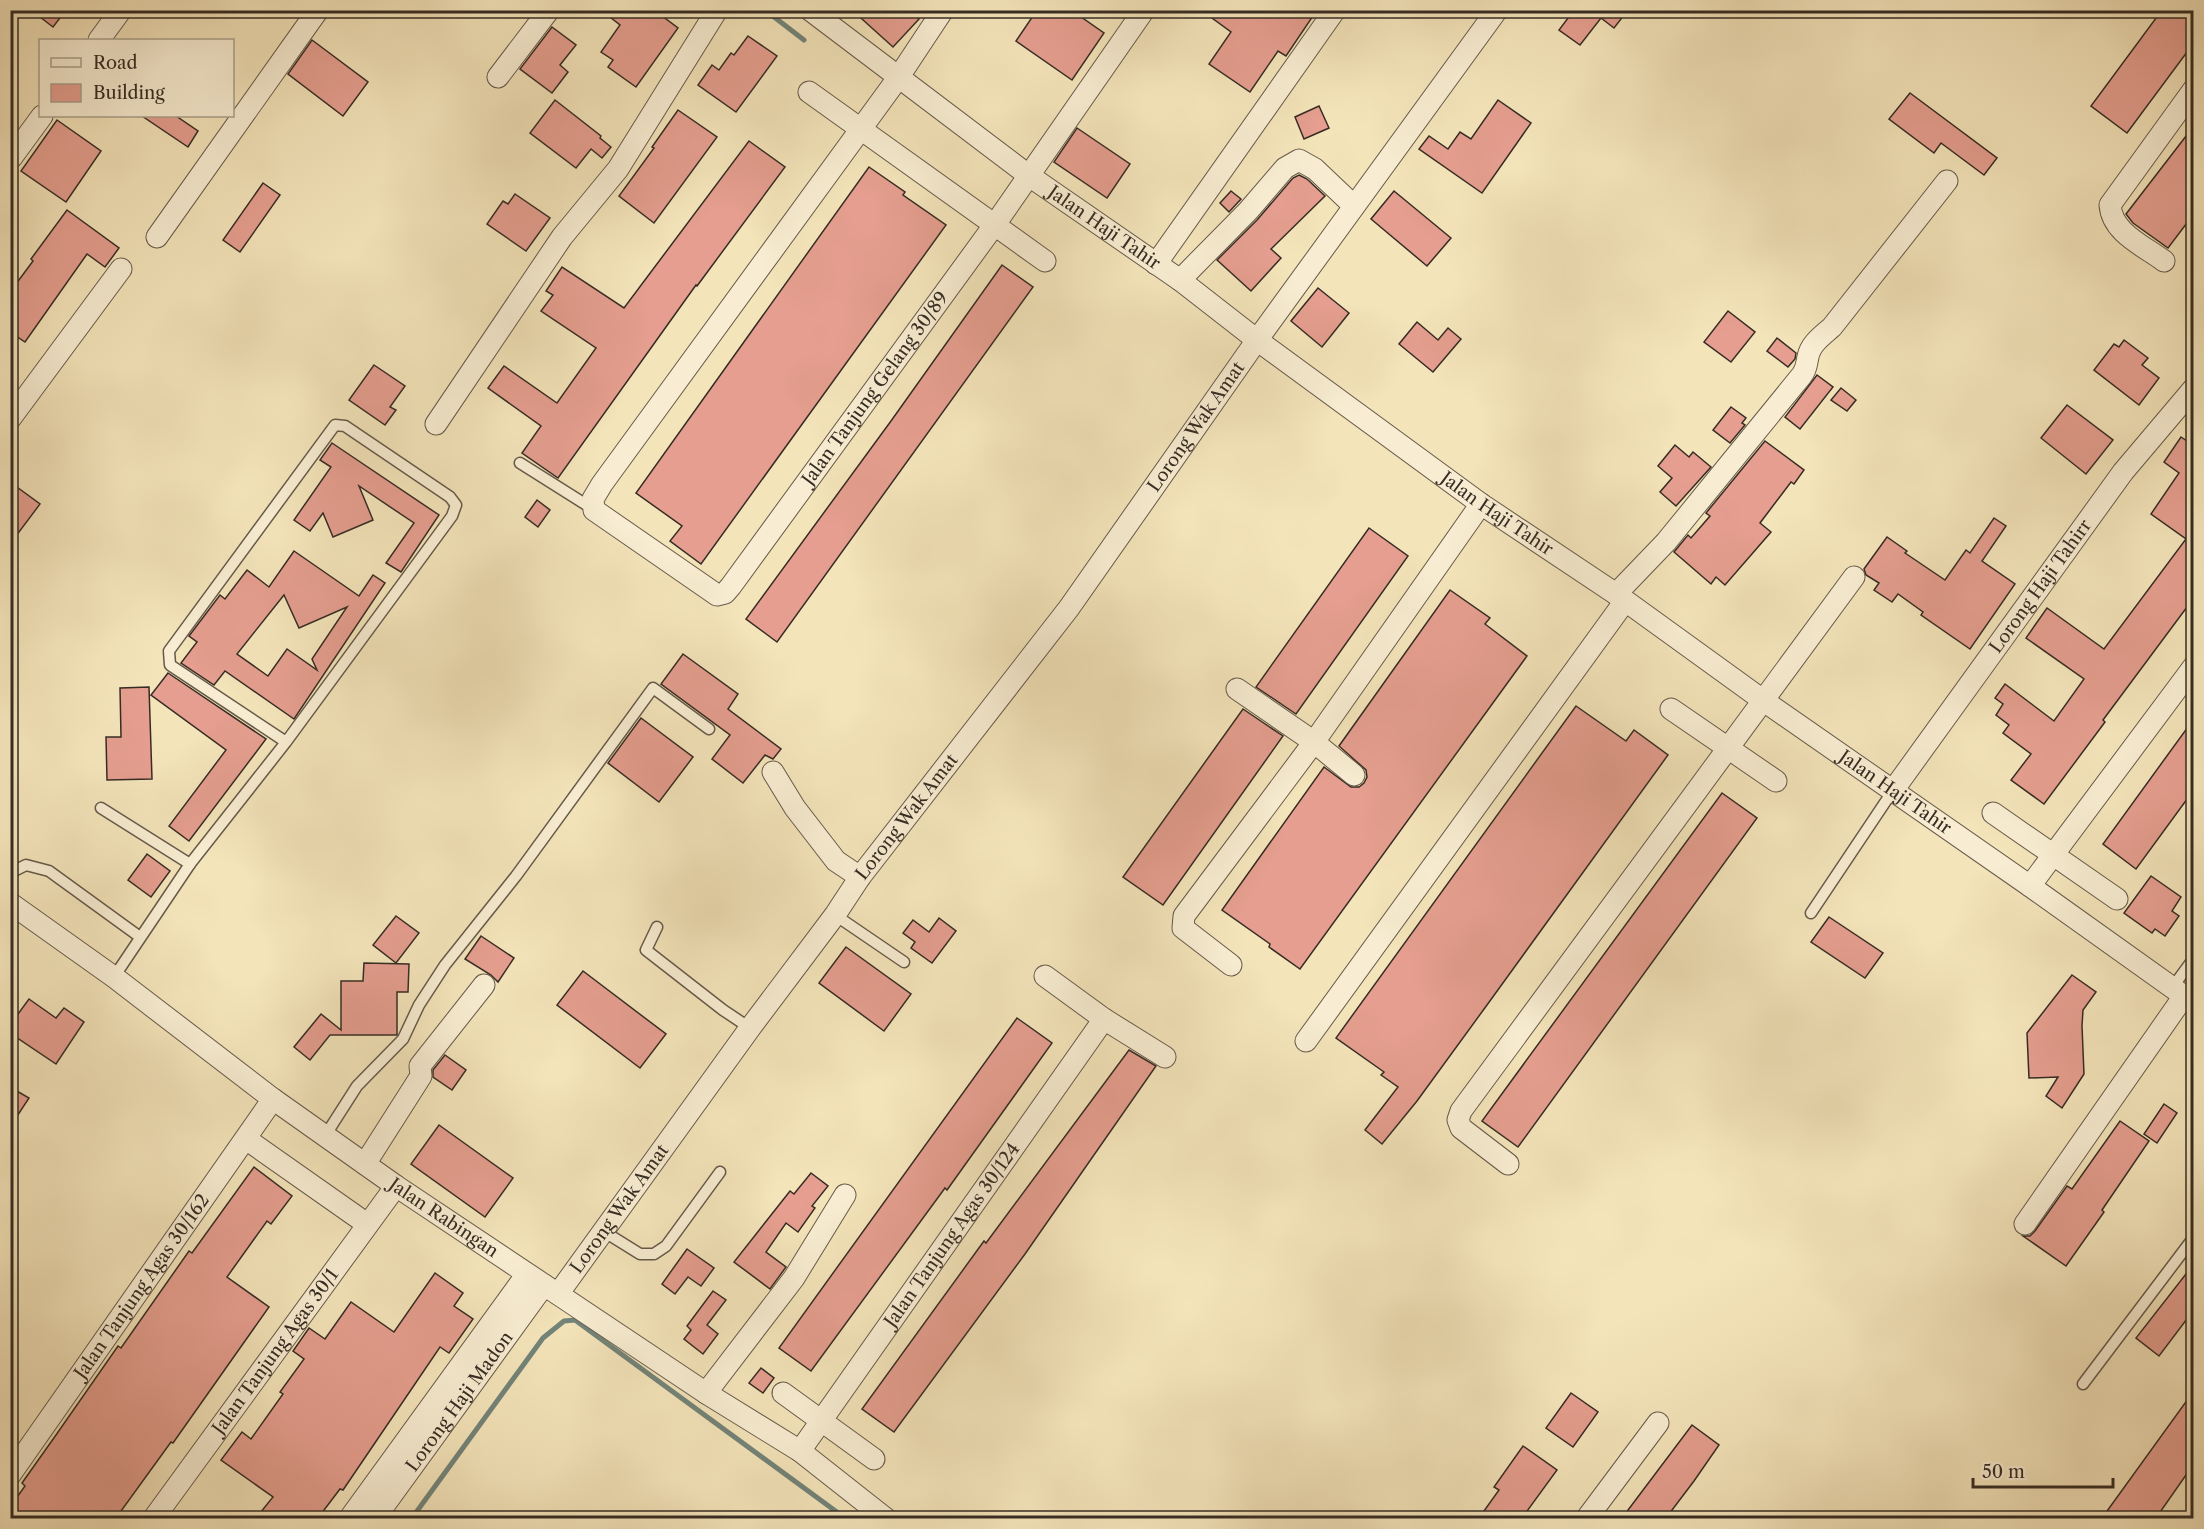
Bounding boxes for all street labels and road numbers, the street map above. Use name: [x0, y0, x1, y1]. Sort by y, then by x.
street label: Jalan Haji Tahir: [1041, 179, 1165, 274]
street label: Jalan Tanjung Gelang 30/89: [795, 287, 953, 492]
street label: Lorong Wak Amat: [1143, 357, 1250, 496]
street label: Jalan Haji Tahir: [1434, 465, 1558, 560]
street label: Lorong Haji Tahirr: [1985, 515, 2096, 658]
street label: Jalan Haji Tahir: [1832, 744, 1956, 839]
street label: Lorong Wak Amat: [851, 749, 963, 884]
street label: Jalan Tanjung Agas 30/124: [878, 1139, 1024, 1334]
street label: Lorong Wak Amat: [566, 1140, 674, 1278]
street label: Jalan Rabingan: [382, 1172, 503, 1262]
street label: Jalan Tanjung Agas 30/162: [68, 1190, 214, 1386]
street label: Jalan Tanjung Agas 30/1: [206, 1264, 343, 1441]
street label: Lorong Haji Madon: [401, 1327, 518, 1476]

